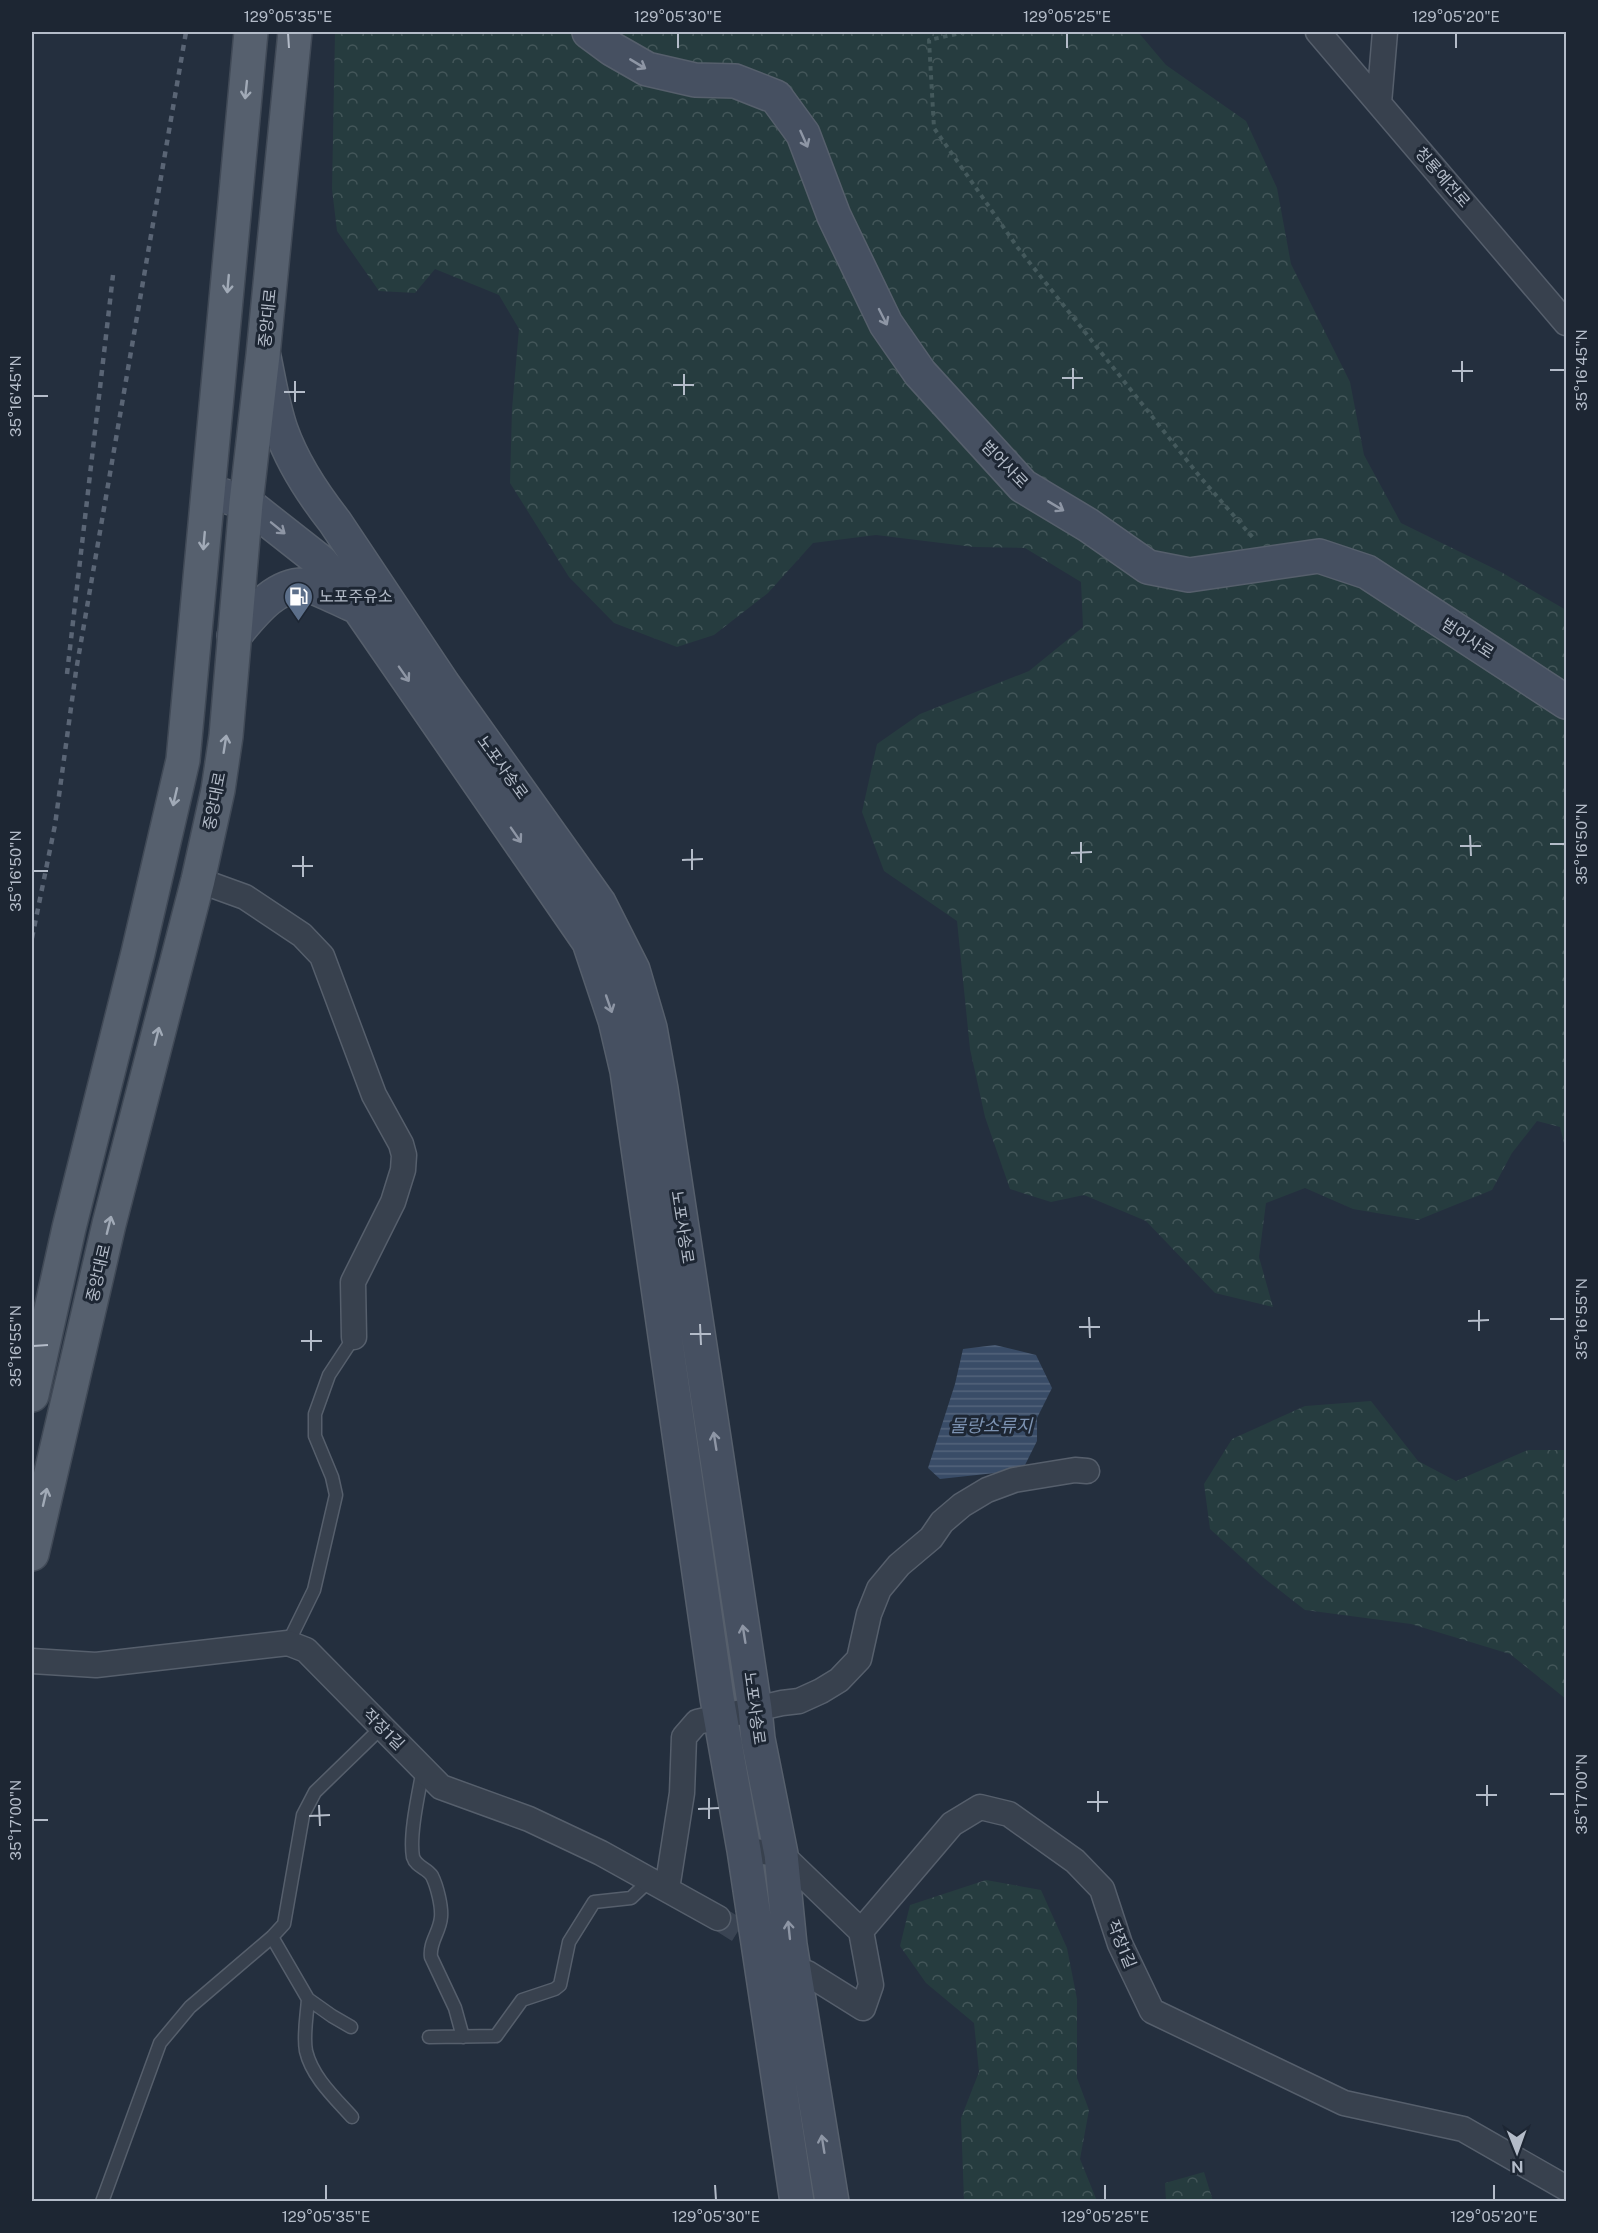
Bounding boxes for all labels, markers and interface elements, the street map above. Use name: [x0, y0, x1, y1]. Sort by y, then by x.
text: 129°05'35"E: [244, 8, 332, 25]
text: 129°05'30"E: [634, 8, 722, 25]
text: 129°05'25"E: [1023, 8, 1111, 25]
text: 129°05'20"E: [1412, 8, 1500, 25]
one-way arrow: [629, 58, 646, 70]
one-way arrow: [240, 79, 251, 99]
one-way arrow: [799, 130, 810, 148]
street label: 청룡예전로: [1411, 143, 1474, 212]
one-way arrow: [222, 273, 233, 293]
street label: 중앙대로: [255, 288, 280, 348]
one-way arrow: [878, 308, 890, 326]
text: 35°16'45"N: [1573, 329, 1590, 411]
text: 35°16'45"N: [7, 355, 24, 437]
street label: 범어사로: [977, 437, 1032, 492]
one-way arrow: [1047, 500, 1064, 512]
one-way arrow: [270, 522, 286, 535]
one-way arrow: [198, 530, 209, 550]
fuel station icon: 노포주유소: [282, 580, 314, 622]
place label: 노포주유소: [319, 587, 393, 606]
street label: 범어사로: [1438, 614, 1498, 663]
one-way arrow: [398, 666, 410, 682]
street label: 노포사송로: [473, 732, 532, 803]
one-way arrow: [219, 735, 230, 754]
street label: 중앙대로: [200, 770, 229, 832]
one-way arrow: [168, 787, 180, 806]
text: 35°16'50"N: [1573, 803, 1590, 885]
one-way arrow: [510, 826, 522, 842]
text: 35°16'50"N: [7, 830, 24, 912]
one-way arrow: [605, 994, 616, 1013]
one-way arrow: [152, 1027, 164, 1046]
street label: 노포사송로: [667, 1189, 698, 1265]
one-way arrow: [103, 1216, 115, 1235]
street label: 중앙대로: [83, 1242, 114, 1304]
text: 35°16'55"N: [1573, 1278, 1590, 1360]
text: 35°16'55"N: [7, 1305, 24, 1387]
water label: 물랑소류지: [950, 1415, 1034, 1436]
one-way arrow: [710, 1432, 721, 1452]
one-way arrow: [40, 1487, 52, 1506]
one-way arrow: [739, 1625, 750, 1644]
street label: 노포사송로: [740, 1670, 769, 1746]
street label: 작장1길: [359, 1705, 408, 1754]
text: 35°17'00"N: [1573, 1754, 1590, 1834]
text: 35°17'00"N: [7, 1780, 24, 1860]
street label: 작장1길: [1103, 1917, 1140, 1971]
one-way arrow: [783, 1921, 794, 1941]
north arrow: [1487, 2122, 1547, 2182]
one-way arrow: [817, 2134, 828, 2154]
text: N: [1511, 2157, 1524, 2176]
text: 129°05'35"E: [282, 2208, 370, 2225]
text: 129°05'30"E: [672, 2208, 760, 2225]
text: 129°05'25"E: [1061, 2208, 1149, 2225]
text: 129°05'20"E: [1450, 2208, 1538, 2225]

